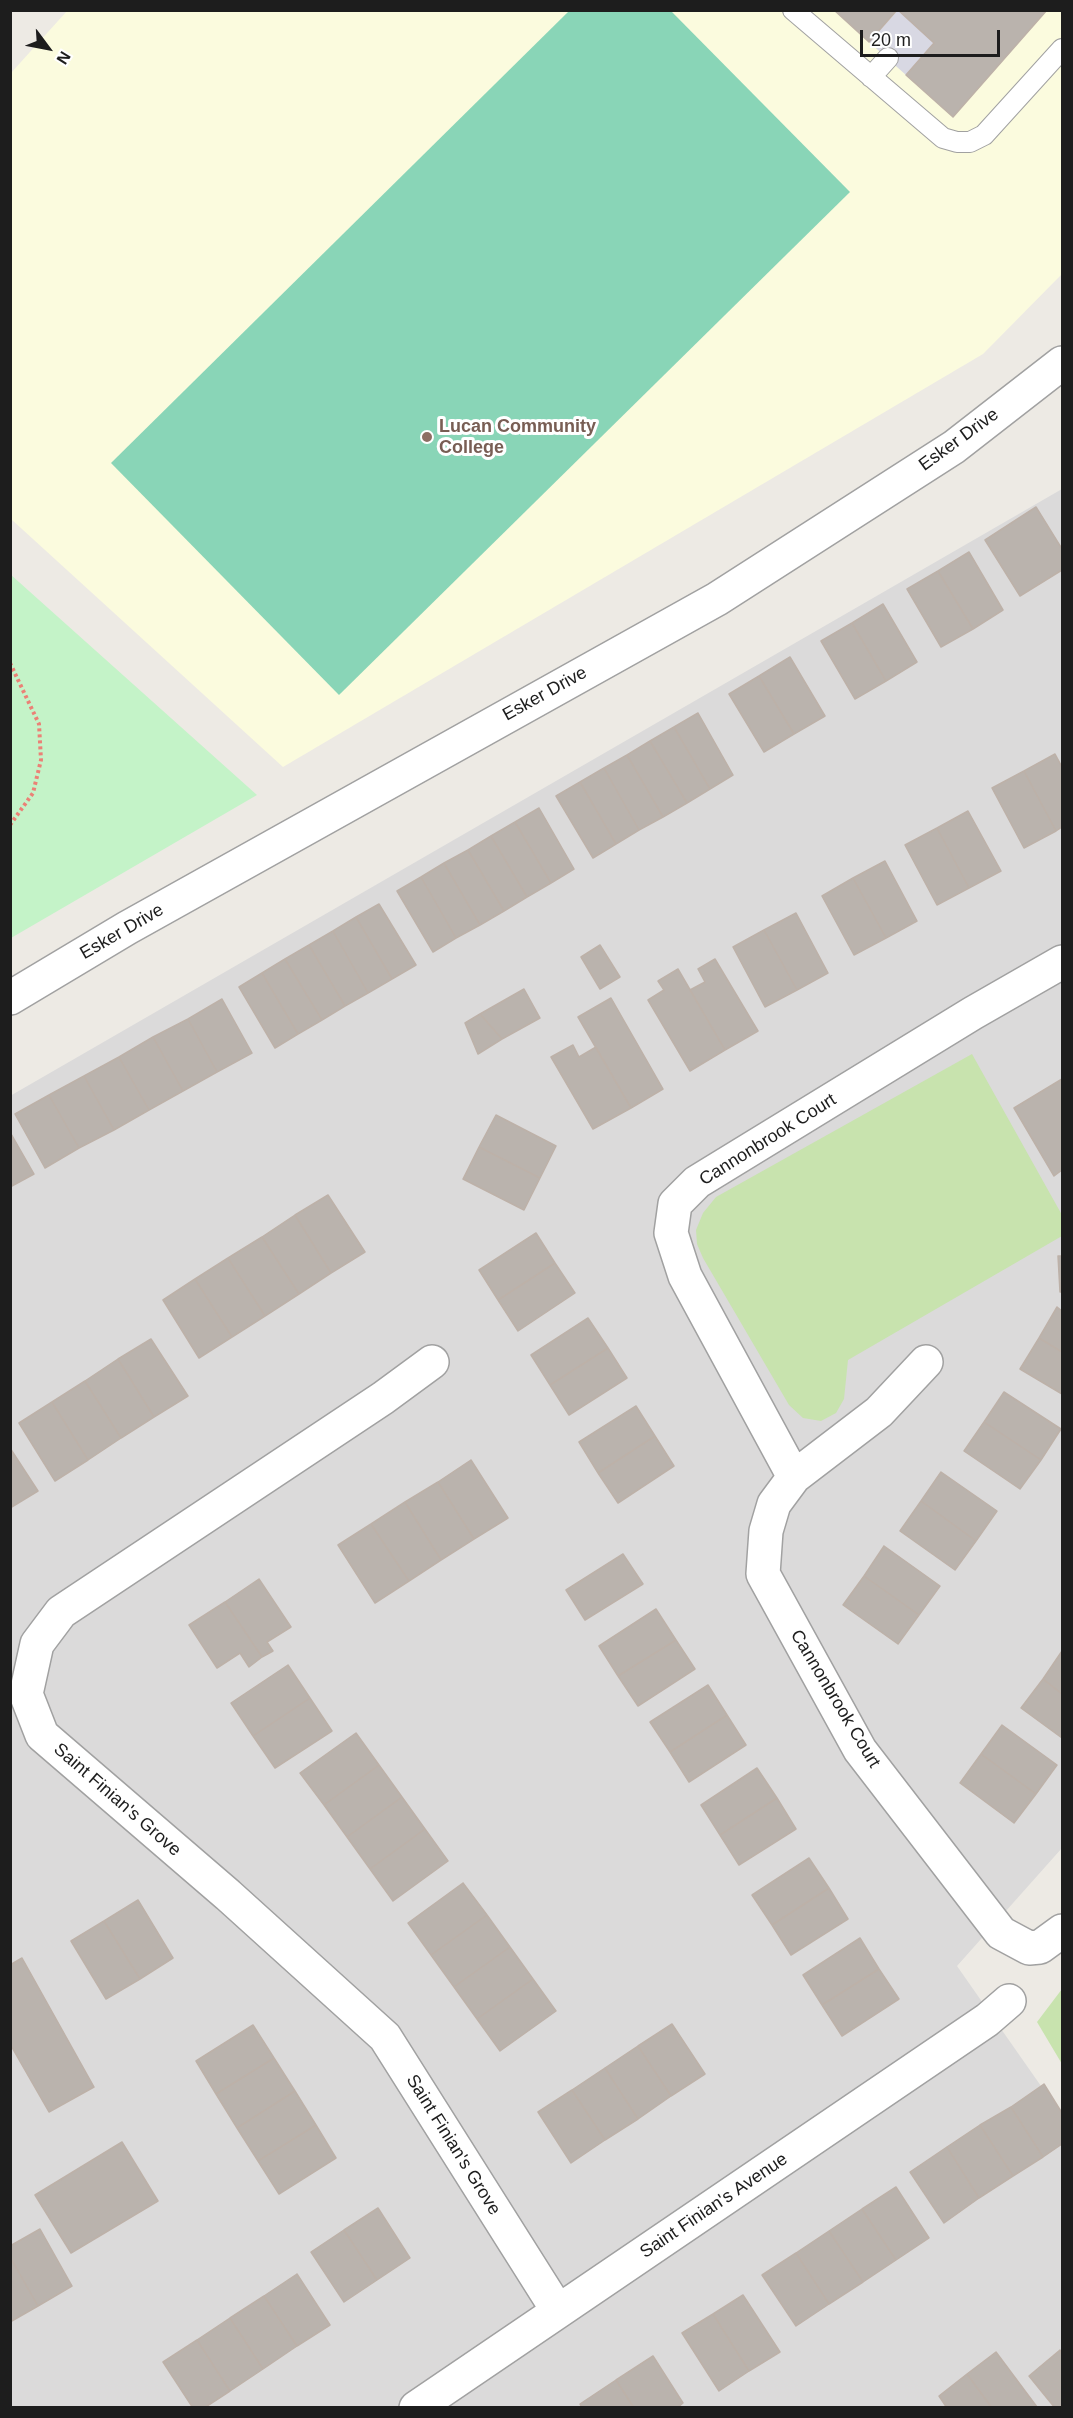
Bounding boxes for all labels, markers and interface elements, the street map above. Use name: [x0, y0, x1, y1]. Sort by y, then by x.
north arrow: [18, 18, 78, 78]
scale bar: [863, 18, 1002, 56]
text: 20 m: [871, 30, 911, 50]
text: N: [53, 48, 74, 67]
street label: Esker Drive: [915, 404, 1003, 476]
place label: Lucan Community College: [439, 416, 596, 458]
marker: Lucan Community College: [420, 430, 434, 444]
street label: Esker Drive: [499, 662, 591, 726]
street label: Esker Drive: [76, 899, 168, 965]
street label: Cannonbrook Court: [696, 1089, 840, 1191]
street label: Cannonbrook Court: [785, 1626, 885, 1772]
street label: Saint Finian's Grove: [49, 1739, 185, 1861]
street label: Saint Finian's Grove: [401, 2071, 505, 2219]
street label: Saint Finian's Avenue: [636, 2149, 792, 2263]

